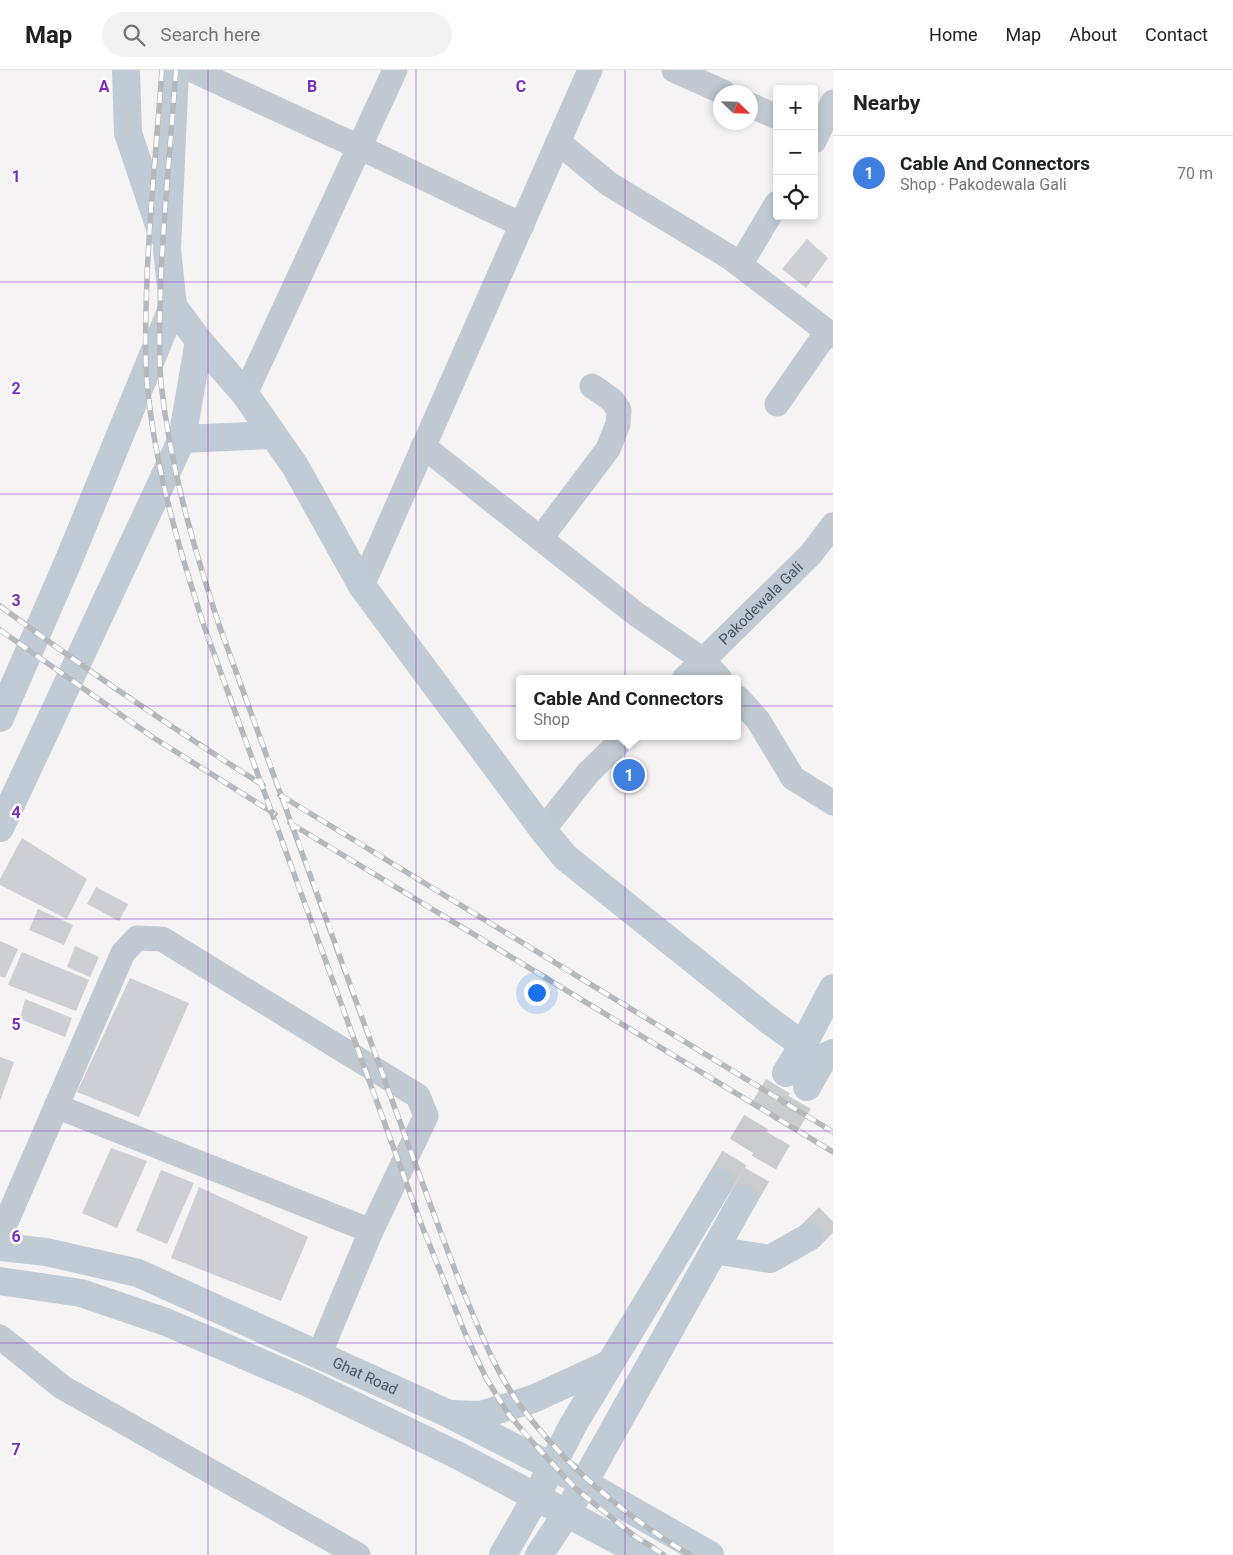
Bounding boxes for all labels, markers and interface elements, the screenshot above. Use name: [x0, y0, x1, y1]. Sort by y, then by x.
search box: [102, 12, 452, 57]
text: Map: [25, 21, 72, 49]
icon: search: [120, 21, 148, 49]
text: Search here: [160, 23, 260, 46]
text: Home: [929, 24, 978, 45]
text: Map: [1006, 24, 1041, 45]
text: About: [1069, 24, 1117, 45]
text: Contact: [1145, 24, 1208, 45]
text: A: [99, 77, 110, 96]
text: B: [307, 77, 317, 96]
text: C: [516, 77, 526, 96]
north arrow: [713, 85, 758, 130]
map controls: [773, 85, 818, 220]
button: +: [773, 85, 818, 130]
text: Nearby: [853, 91, 920, 115]
button: −: [773, 130, 818, 175]
text: Cable And Connectors: [900, 152, 1090, 175]
text: 1: [864, 164, 874, 183]
text: 70 m: [1177, 164, 1213, 183]
text: 1: [11, 167, 21, 186]
button: locate: [773, 175, 818, 220]
text: Shop · Pakodewala Gali: [900, 175, 1067, 194]
text: 2: [11, 379, 21, 398]
street label: Pakodewala Gali: [715, 558, 807, 649]
text: 3: [11, 591, 21, 610]
popup: [516, 675, 741, 740]
text: Cable And Connectors: [533, 687, 724, 710]
text: Shop: [533, 710, 570, 729]
pin: 1: [613, 756, 645, 794]
text: 4: [11, 803, 21, 822]
your location: [524, 980, 550, 1006]
text: 5: [11, 1015, 21, 1034]
text: 6: [11, 1227, 21, 1246]
street label: Ghat Road: [330, 1353, 401, 1399]
text: 7: [11, 1440, 21, 1459]

